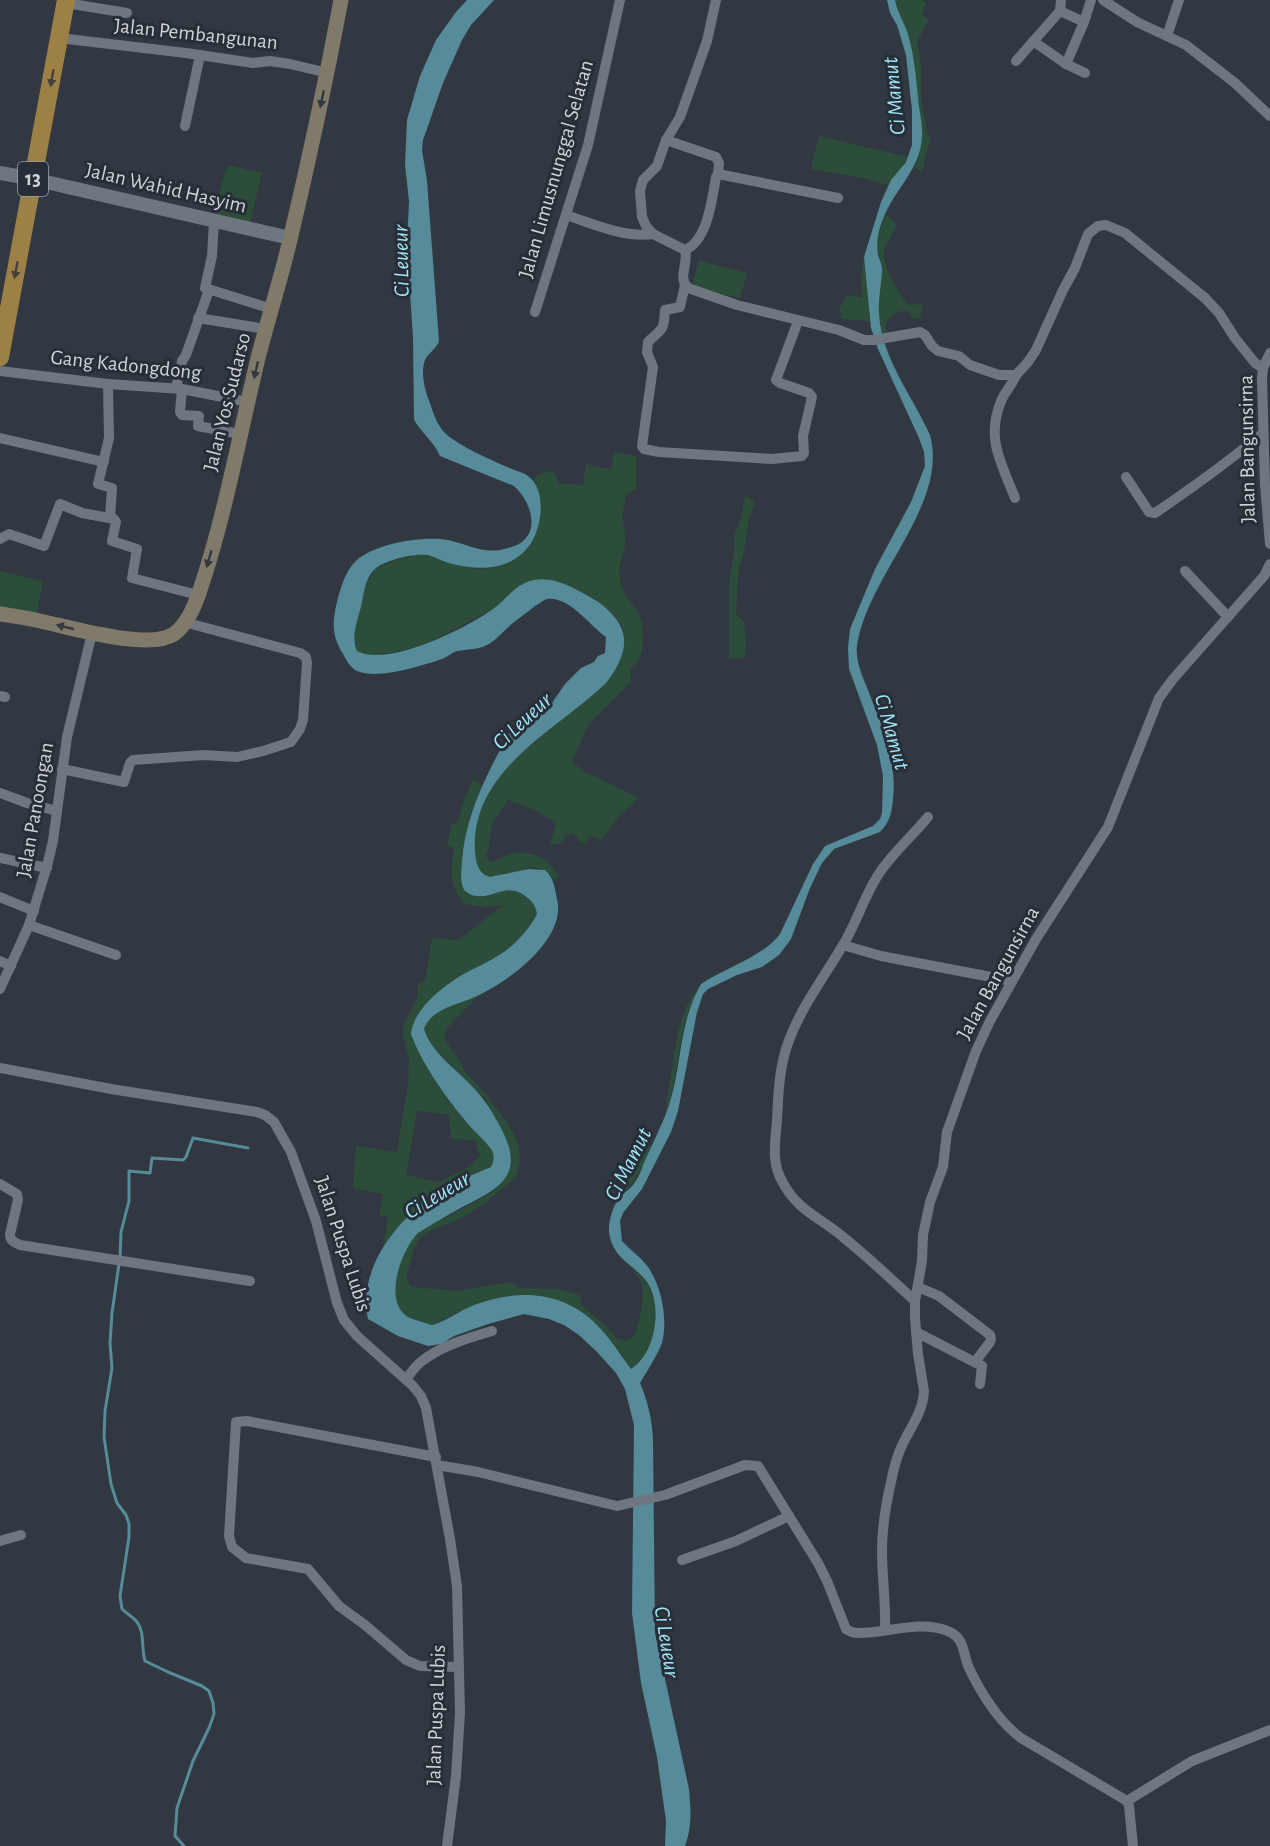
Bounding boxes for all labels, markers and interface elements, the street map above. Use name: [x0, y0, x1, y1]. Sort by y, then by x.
street label: Jalan Pembangunan: [113, 15, 279, 53]
water label: Ci Mamut: [879, 55, 909, 136]
street label: Jalan Limusnunggal Selatan: [515, 58, 597, 280]
one-way arrow: [47, 69, 56, 88]
one-way arrow: [317, 89, 326, 108]
street label: Jalan Wahid Hasyim: [83, 159, 249, 217]
road number: 13: [18, 162, 48, 196]
water label: Ci Leueur: [389, 224, 413, 297]
one-way arrow: [11, 261, 20, 280]
street label: Jalan Yos Sudarso: [200, 331, 254, 473]
street label: Gang Kadongdong: [50, 347, 203, 383]
one-way arrow: [250, 360, 260, 379]
street label: Jalan Bangunsirna: [1235, 374, 1259, 523]
one-way arrow: [203, 550, 213, 568]
one-way arrow: [56, 621, 75, 631]
water label: Ci Leueur: [488, 688, 556, 754]
water label: Ci Mamut: [871, 691, 914, 773]
street label: Jalan Panoongan: [13, 741, 57, 879]
street label: Jalan Bangunsirna: [953, 903, 1043, 1043]
water label: Ci Mamut: [600, 1124, 656, 1204]
water label: Ci Leueur: [400, 1167, 474, 1223]
street label: Jalan Puspa Lubis: [311, 1174, 375, 1314]
water label: Ci Leueur: [650, 1605, 684, 1680]
street label: Jalan Puspa Lubis: [423, 1644, 449, 1786]

